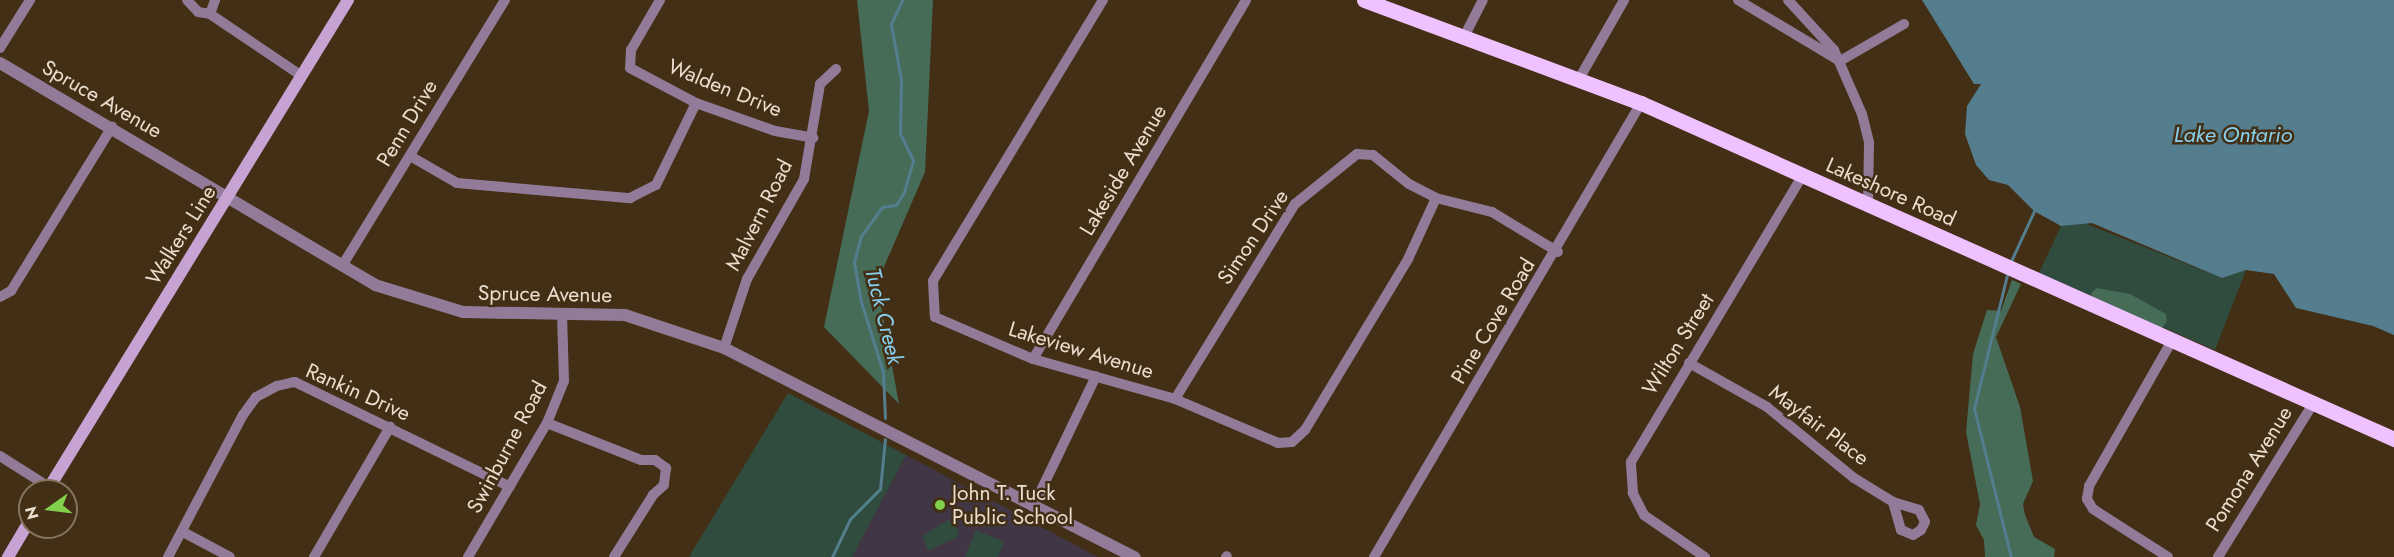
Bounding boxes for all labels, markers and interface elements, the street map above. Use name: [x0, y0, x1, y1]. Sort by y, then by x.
street label: Walden Drive: [664, 54, 786, 122]
street label: Spruce Avenue: [38, 55, 166, 143]
street label: Penn Drive: [371, 75, 443, 171]
street label: Lakeside Avenue: [1074, 100, 1172, 240]
water label: Lake Ontario: [2174, 122, 2292, 148]
street label: Lakeshore Road: [1822, 152, 1960, 232]
street label: Malvern Road: [720, 155, 798, 275]
street label: Walkers Line: [141, 181, 221, 289]
street label: Simon Drive: [1212, 185, 1294, 289]
street label: Pine Cove Road: [1446, 254, 1540, 388]
water label: Tuck Creek: [859, 265, 909, 367]
street label: Spruce Avenue: [478, 280, 612, 308]
street label: Wilton Street: [1637, 289, 1719, 399]
street label: Lakeview Avenue: [1006, 316, 1156, 384]
street label: Rankin Drive: [302, 358, 414, 426]
street label: Swinburne Road: [462, 377, 552, 517]
street label: Mayfair Place: [1764, 379, 1874, 471]
street label: Pomona Avenue: [2200, 402, 2298, 536]
north arrow: [18, 479, 78, 539]
place label: John T. Tuck Public School: [952, 480, 1073, 530]
marker: John T. Tuck Public School: [933, 498, 947, 512]
text: N: [19, 504, 45, 522]

